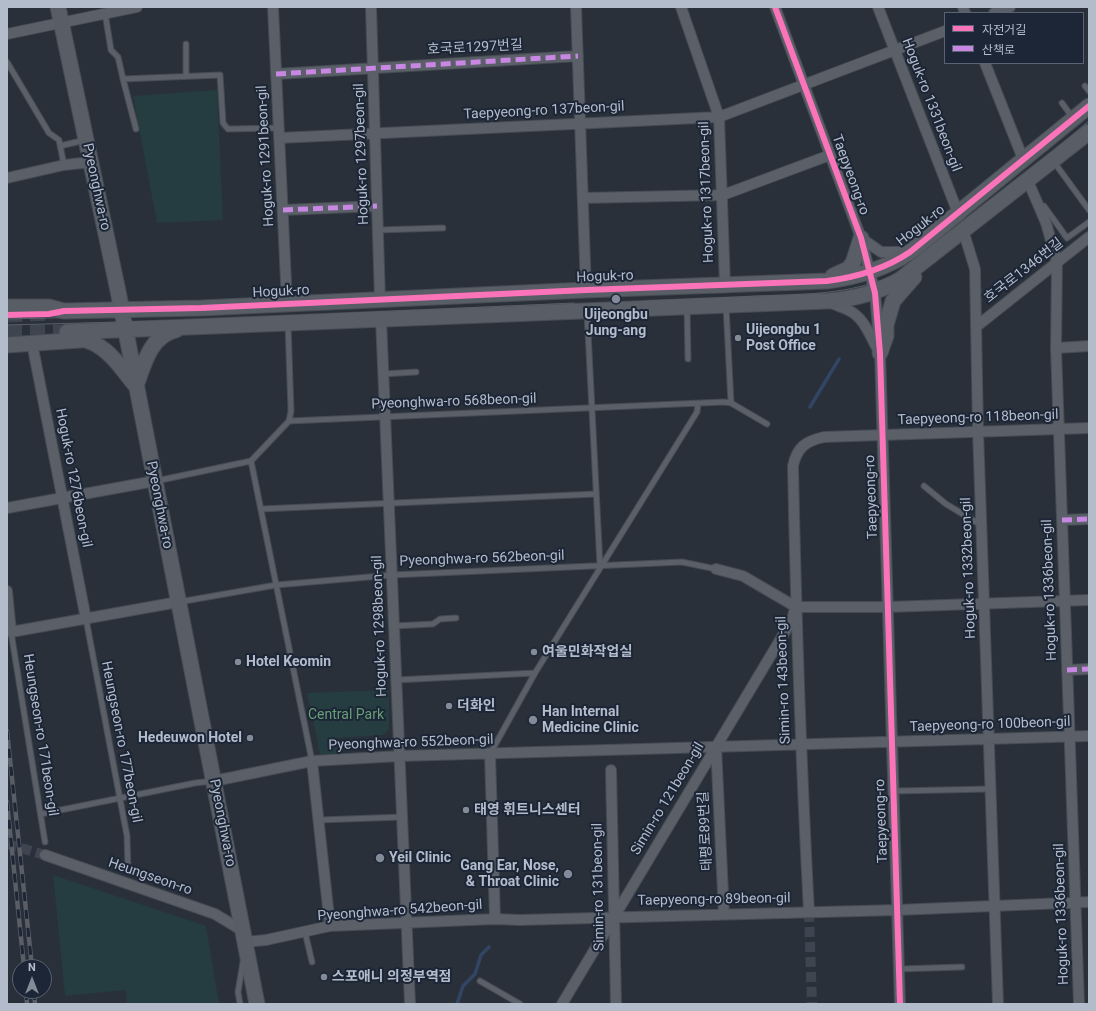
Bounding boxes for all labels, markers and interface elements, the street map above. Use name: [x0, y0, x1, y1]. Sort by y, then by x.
legend: [944, 12, 1084, 64]
text: 자전거길: [982, 23, 1026, 37]
street label: Hoguk-ro 1331beon-gil: [898, 36, 964, 174]
street label: 호국로1297번길: [427, 37, 523, 59]
text: 산책로: [982, 43, 1015, 57]
street label: Hoguk-ro 1297beon-gil: [351, 83, 373, 225]
street label: Hoguk-ro 1291beon-gil: [254, 85, 278, 227]
street label: Taepyeong-ro 137beon-gil: [463, 98, 625, 124]
street label: Hoguk-ro 1317beon-gil: [696, 121, 718, 263]
street label: Taepyeong-ro: [828, 132, 872, 218]
street label: Pyeonghwa-ro: [79, 142, 113, 232]
street label: Hoguk-ro: [893, 202, 949, 250]
street label: 호국로1346번길: [981, 235, 1067, 307]
street label: Hoguk-ro: [576, 268, 634, 286]
street label: Hoguk-ro: [252, 282, 310, 302]
marker: Uijeongbu Jung-ang: [610, 293, 622, 305]
place label: Uijeongbu Jung-ang: [584, 307, 648, 340]
place label: Uijeongbu 1 Post Office: [746, 322, 821, 354]
marker: Uijeongbu 1 Post Office: [733, 333, 743, 343]
street label: Pyeonghwa-ro 568beon-gil: [371, 391, 537, 413]
street label: Hoguk-ro 1276beon-gil: [51, 407, 95, 549]
street label: Taepyeong-ro 118beon-gil: [897, 407, 1059, 429]
street label: Taepyeong-ro: [862, 455, 882, 539]
street label: Pyeonghwa-ro: [142, 460, 176, 550]
street label: Hoguk-ro 1332beon-gil: [958, 497, 980, 639]
street label: Hoguk-ro 1336beon-gil: [1039, 519, 1061, 661]
street label: Pyeonghwa-ro 562beon-gil: [399, 548, 565, 570]
street label: Hoguk-ro 1298beon-gil: [369, 555, 391, 697]
street label: Simin-ro 143beon-gil: [773, 616, 795, 744]
place label: 여울민화작업실: [542, 644, 632, 660]
marker: 여울민화작업실: [529, 647, 539, 657]
street label: Heungseon-ro 171beon-gil: [19, 653, 61, 817]
place label: Hotel Keomin: [246, 654, 331, 670]
marker: Hotel Keomin: [233, 657, 243, 667]
street label: Heungseon-ro 177beon-gil: [97, 660, 145, 824]
place label: 더화인: [457, 698, 496, 714]
marker: 더화인: [444, 701, 454, 711]
place label: Han Internal Medicine Clinic: [542, 704, 639, 736]
park label: Central Park: [308, 707, 384, 723]
marker: Han Internal Medicine Clinic: [527, 714, 539, 726]
street label: Taepyeong-ro 100beon-gil: [909, 714, 1071, 736]
place label: Hedeuwon Hotel: [138, 730, 242, 746]
street label: Pyeonghwa-ro 552beon-gil: [328, 732, 494, 754]
marker: Hedeuwon Hotel: [245, 733, 255, 743]
street label: Simin-ro 121beon-gil: [628, 740, 708, 858]
street label: Pyeonghwa-ro: [205, 778, 239, 868]
street label: Taepyeong-ro: [872, 779, 892, 863]
street label: 태평로89번길: [696, 791, 716, 871]
place label: 태영 휘트니스센터: [474, 802, 581, 818]
marker: 태영 휘트니스센터: [461, 805, 471, 815]
street label: Simin-ro 131beon-gil: [589, 823, 609, 951]
street label: Hoguk-ro 1336beon-gil: [1051, 843, 1073, 985]
place label: Yeil Clinic: [389, 850, 451, 866]
marker: Yeil Clinic: [374, 852, 386, 864]
street label: Heungseon-ro: [106, 855, 194, 899]
place label: Gang Ear, Nose, & Throat Clinic: [460, 858, 559, 890]
marker: Gang Ear, Nose, & Throat Clinic: [562, 868, 574, 880]
street label: Taepyeong-ro 89beon-gil: [637, 890, 791, 910]
street label: Pyeonghwa-ro 542beon-gil: [317, 897, 483, 925]
north arrow: [12, 959, 52, 999]
text: N: [28, 961, 36, 974]
place label: 스포애니 의정부역점: [332, 969, 451, 985]
marker: 스포애니 의정부역점: [319, 972, 329, 982]

